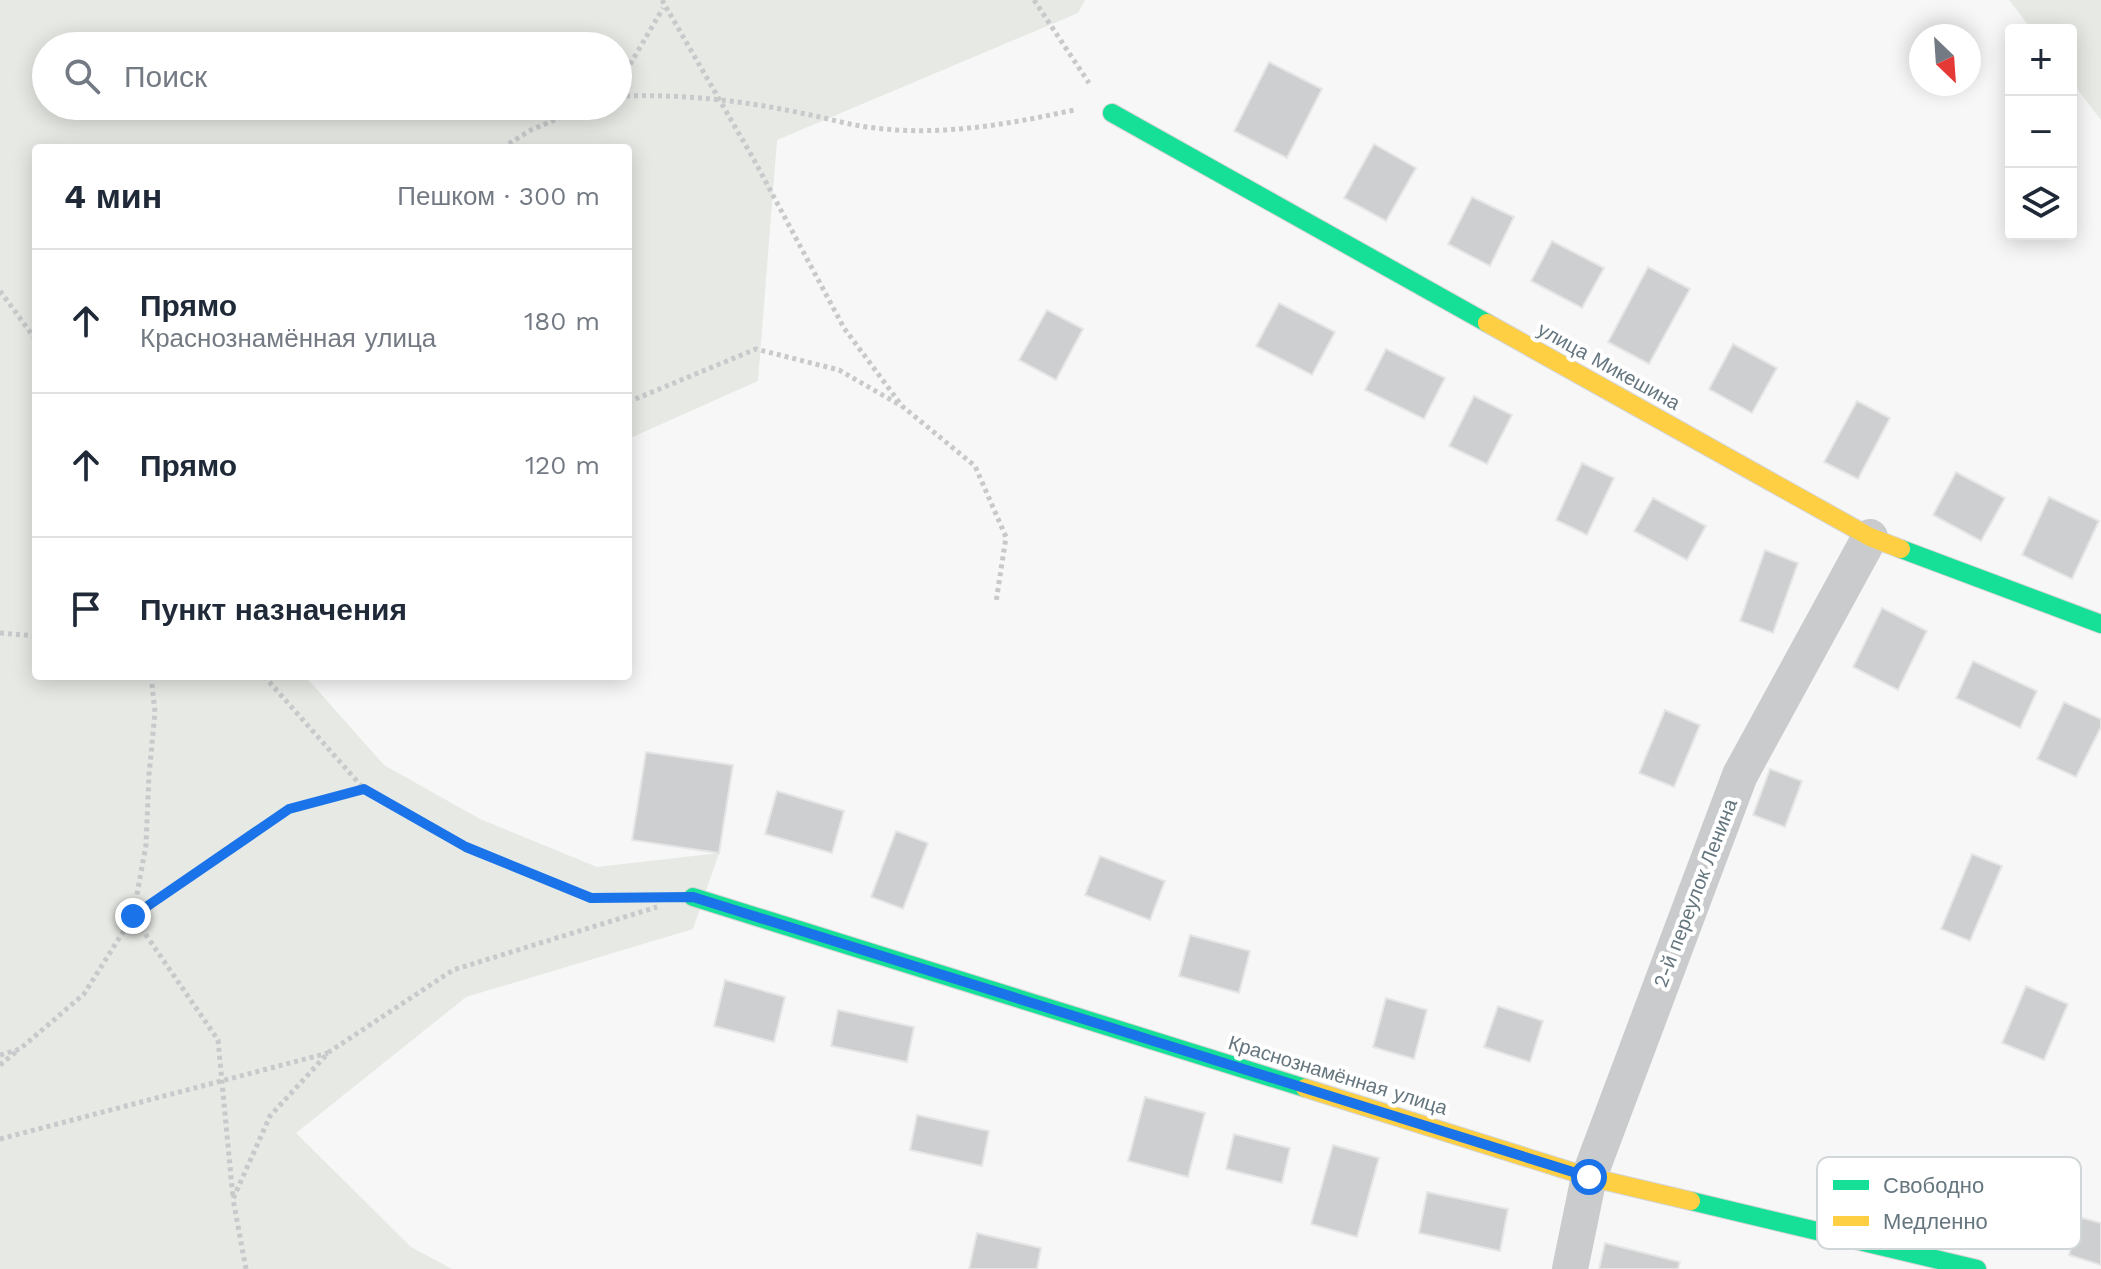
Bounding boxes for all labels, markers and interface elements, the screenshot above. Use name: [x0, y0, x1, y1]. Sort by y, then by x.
north arrow: [1909, 24, 1981, 96]
map controls: [2005, 24, 2077, 240]
button: +: [2005, 24, 2077, 96]
search box: [32, 32, 632, 120]
icon: search: [60, 54, 104, 98]
text: Поиск: [124, 59, 207, 94]
button: −: [2005, 96, 2077, 168]
button: layers: [2005, 168, 2077, 240]
text: 4 мин: [64, 176, 162, 216]
text: Пешком · 300 m: [397, 181, 600, 211]
text: Прямо: [140, 288, 237, 323]
icon: ahead: [64, 299, 108, 343]
text: 180 m: [524, 306, 600, 336]
street label: улица Микешина: [1534, 317, 1685, 415]
text: Краснознамённая улица: [140, 323, 436, 353]
icon: ahead: [64, 443, 108, 487]
text: Прямо: [140, 448, 237, 483]
text: 120 m: [525, 450, 600, 480]
icon: arrive: [64, 587, 108, 631]
text: Пункт назначения: [140, 592, 407, 627]
street label: 2-й переулок Ленина: [1648, 794, 1742, 991]
route end: [115, 898, 151, 934]
street label: Краснознамённая улица: [1226, 1030, 1451, 1120]
legend: [1817, 1157, 2081, 1249]
route start: [1571, 1159, 1607, 1195]
text: Свободно: [1883, 1173, 1984, 1198]
text: Медленно: [1883, 1209, 1988, 1234]

